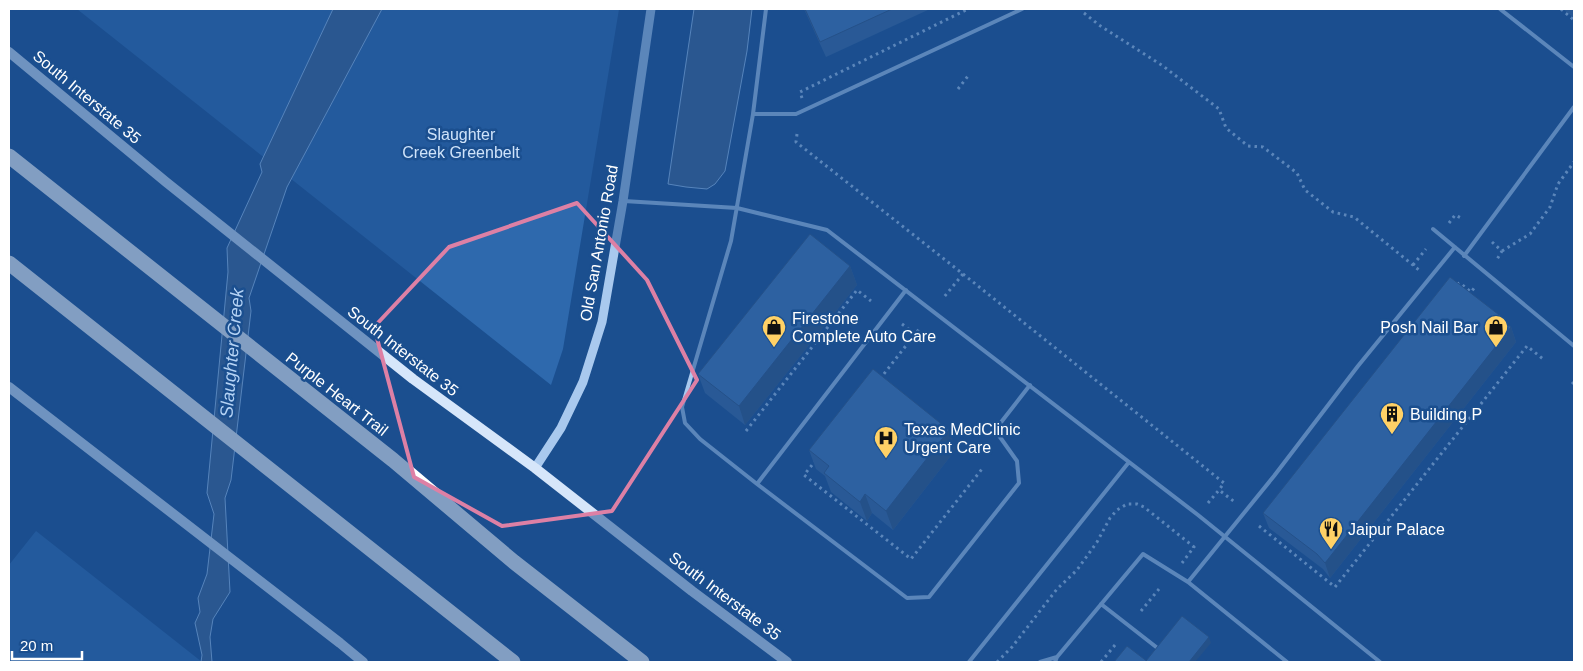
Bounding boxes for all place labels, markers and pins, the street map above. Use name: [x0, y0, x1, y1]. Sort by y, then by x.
place label: Firestone Complete Auto Care: [792, 310, 936, 345]
shop icon: Firestone Complete Auto Care: [761, 314, 787, 348]
shop icon: Posh Nail Bar: [1483, 314, 1509, 348]
place label: Posh Nail Bar: [1380, 319, 1479, 336]
building icon: Building P: [1379, 401, 1405, 435]
place label: Building P: [1410, 406, 1482, 423]
place label: Texas MedClinic Urgent Care: [904, 421, 1020, 456]
hospital icon: Texas MedClinic Urgent Care: [873, 425, 899, 459]
restaurant icon: Jaipur Palace: [1318, 516, 1344, 550]
place label: Jaipur Palace: [1348, 521, 1445, 538]

